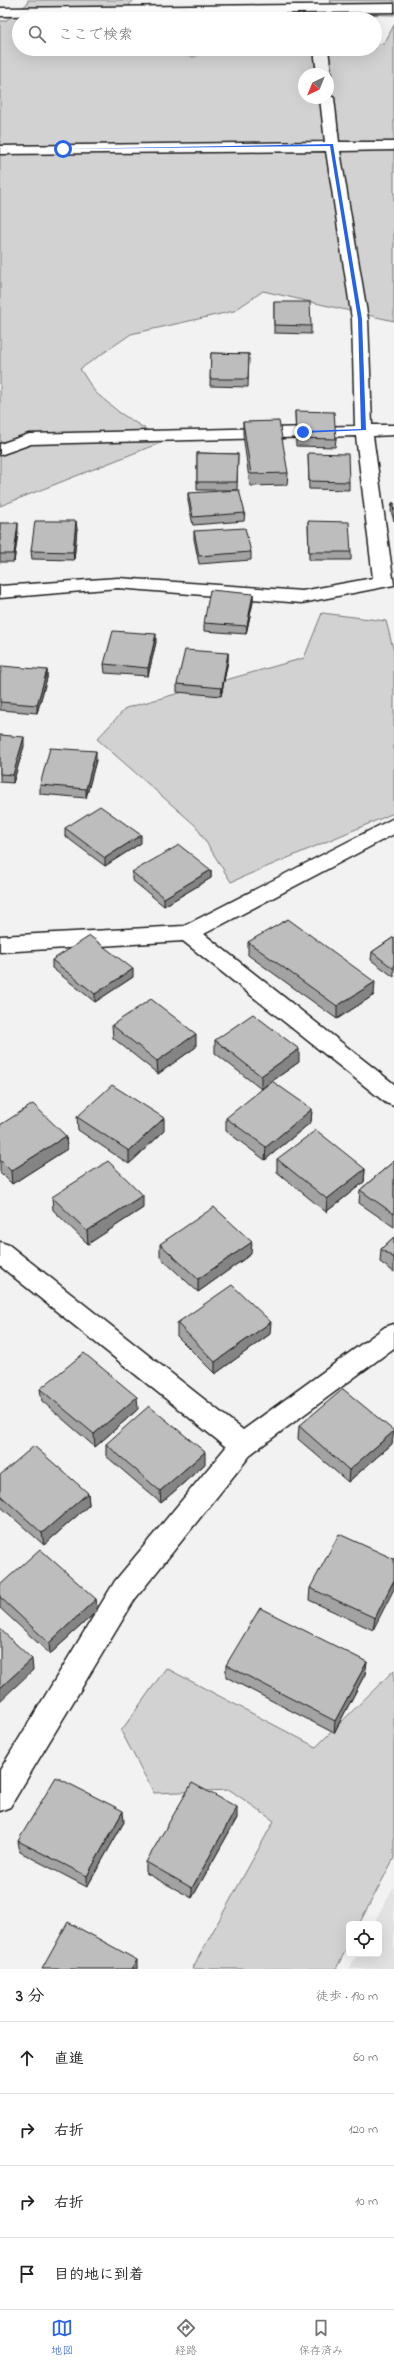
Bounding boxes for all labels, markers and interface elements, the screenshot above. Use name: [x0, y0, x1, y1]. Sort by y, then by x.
search box: [12, 12, 382, 56]
icon: search: [26, 23, 48, 45]
text: ここで検索: [58, 24, 133, 46]
north arrow: [298, 68, 334, 104]
route start: [54, 140, 72, 158]
route end: [294, 423, 312, 441]
map controls: [346, 1921, 382, 1957]
button: locate: [346, 1921, 382, 1957]
text: 3 分: [16, 1984, 44, 2009]
text: 徒歩 · 190 m: [316, 1987, 378, 2006]
icon: ahead: [16, 2047, 38, 2069]
text: 直進: [54, 2048, 84, 2070]
text: 60 m: [353, 2048, 378, 2067]
icon: right: [16, 2119, 38, 2141]
text: 右折: [54, 2120, 84, 2142]
text: 120 m: [348, 2120, 378, 2139]
icon: right: [16, 2191, 38, 2213]
text: 右折: [54, 2192, 84, 2214]
text: 10 m: [355, 2192, 378, 2211]
icon: arrive: [16, 2263, 38, 2285]
text: 目的地に到着: [54, 2264, 144, 2286]
tab: 地図: [51, 2317, 73, 2359]
tab: 経路: [175, 2317, 197, 2359]
tab: 保存済み: [299, 2317, 343, 2359]

